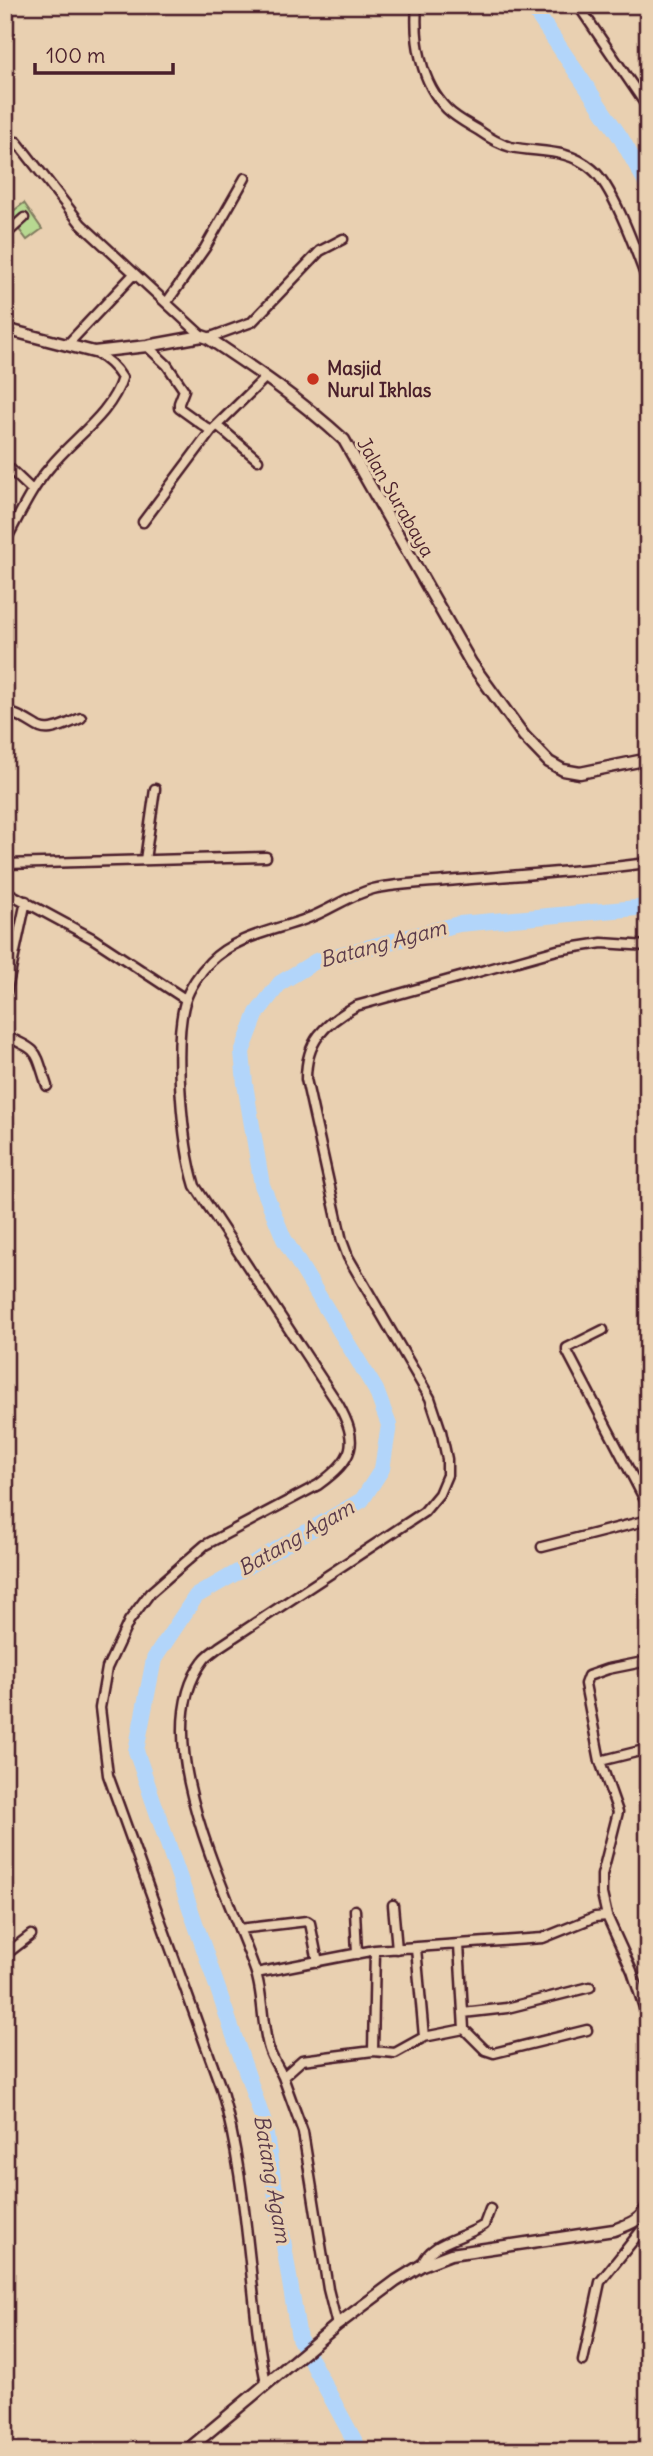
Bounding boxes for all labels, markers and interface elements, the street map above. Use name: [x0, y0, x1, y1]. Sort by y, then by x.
scale bar: [35, 32, 173, 76]
text: 100 m: [46, 42, 105, 69]
place label: Masjid Nurul Ikhlas: [327, 356, 432, 402]
marker: Masjid Nurul Ikhlas: [305, 371, 321, 387]
street label: Jalan Surabaya: [352, 433, 440, 561]
water label: Batang Agam: [317, 914, 449, 973]
water label: Batang Agam: [233, 1493, 359, 1582]
water label: Batang Agam: [248, 2113, 297, 2245]

